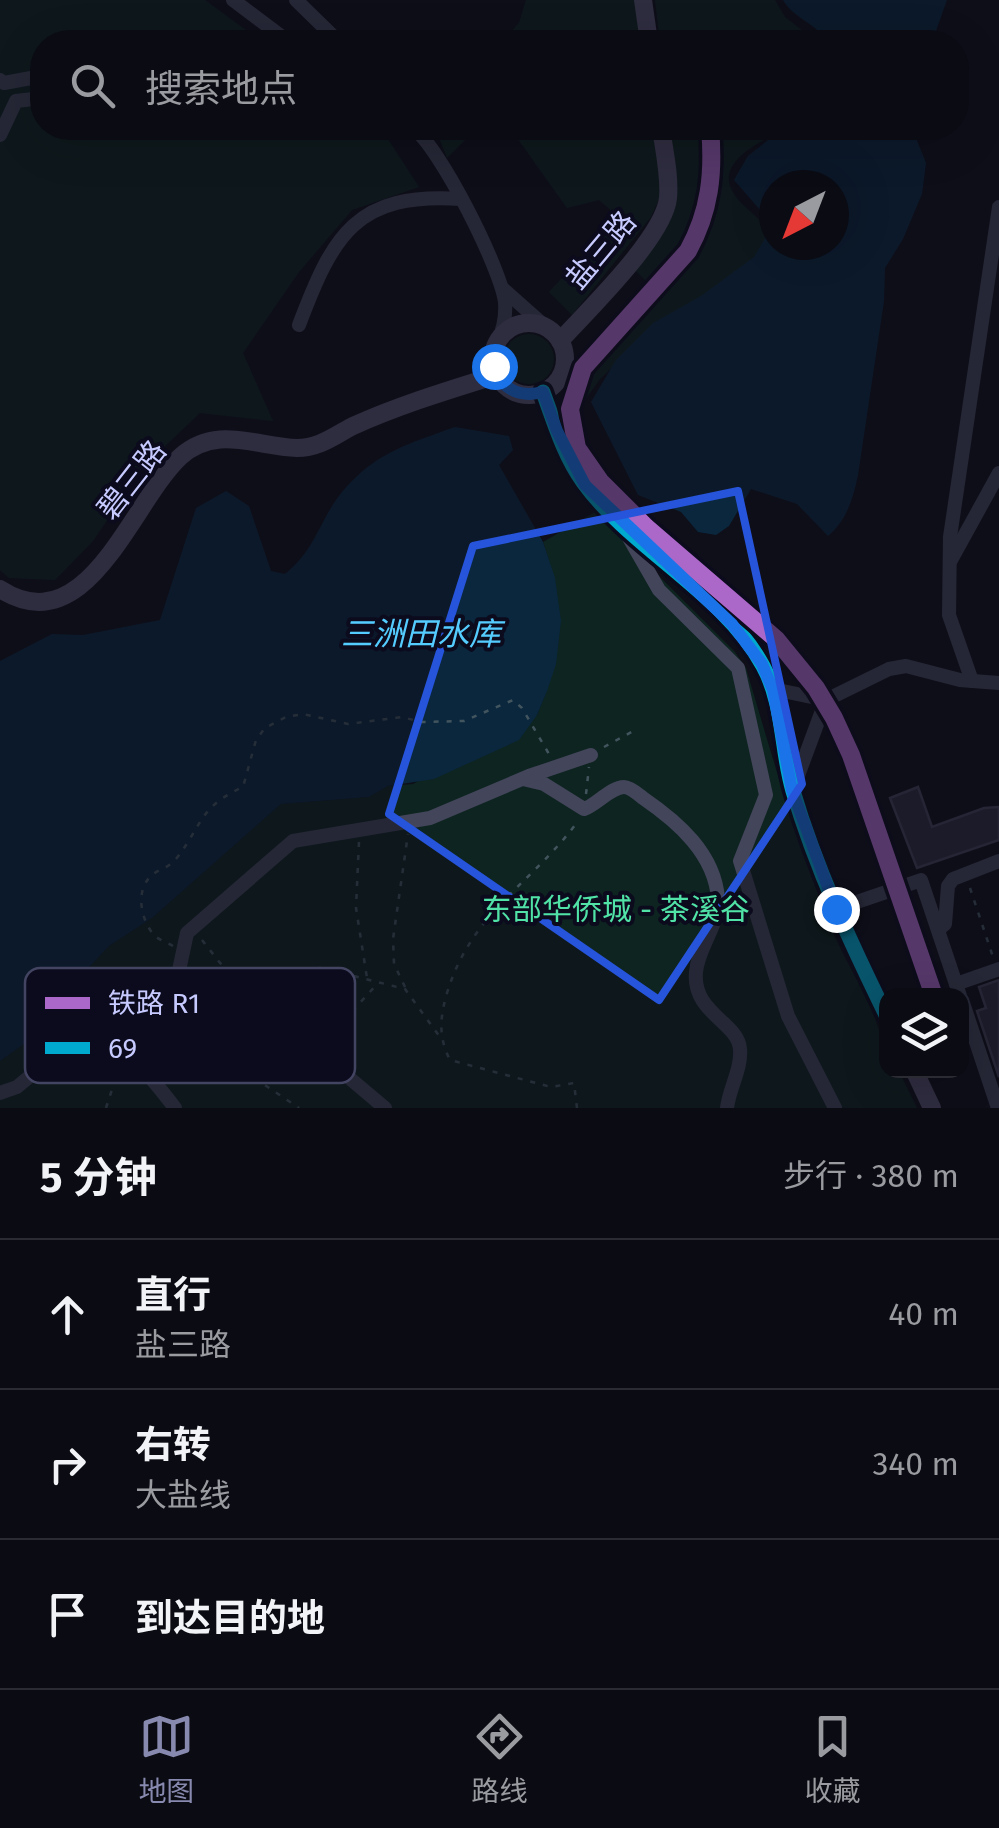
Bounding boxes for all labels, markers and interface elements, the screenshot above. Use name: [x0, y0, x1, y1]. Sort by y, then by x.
search box: [30, 30, 969, 140]
icon: search: [65, 58, 120, 113]
text: 搜索地点: [145, 66, 297, 112]
north arrow: [759, 170, 849, 260]
street label: 盐三路: [558, 204, 644, 296]
route start: [472, 344, 518, 390]
street label: 碧三路: [90, 433, 174, 527]
water label: 三洲田水库: [341, 615, 506, 653]
route end: [814, 887, 860, 933]
park label: 东部华侨城 - 茶溪谷: [482, 892, 750, 928]
legend: [25, 968, 355, 1083]
text: 铁路 R1: [108, 987, 200, 1020]
map controls: [879, 988, 969, 1078]
button: layers: [879, 988, 969, 1078]
text: 69: [108, 1032, 137, 1065]
text: 5 分钟: [40, 1153, 156, 1203]
text: 步行 · 380 m: [783, 1157, 959, 1195]
text: 直行: [135, 1272, 211, 1318]
icon: ahead: [40, 1287, 95, 1342]
text: 40 m: [888, 1295, 959, 1333]
text: 盐三路: [135, 1326, 231, 1364]
text: 右转: [135, 1422, 211, 1468]
icon: right: [40, 1437, 95, 1492]
text: 340 m: [872, 1445, 959, 1483]
text: 大盐线: [135, 1476, 231, 1514]
icon: arrive: [40, 1587, 95, 1642]
text: 到达目的地: [135, 1595, 325, 1641]
tab: 地图: [138, 1709, 195, 1809]
tab: 路线: [471, 1709, 528, 1809]
tab: 收藏: [804, 1709, 861, 1809]

